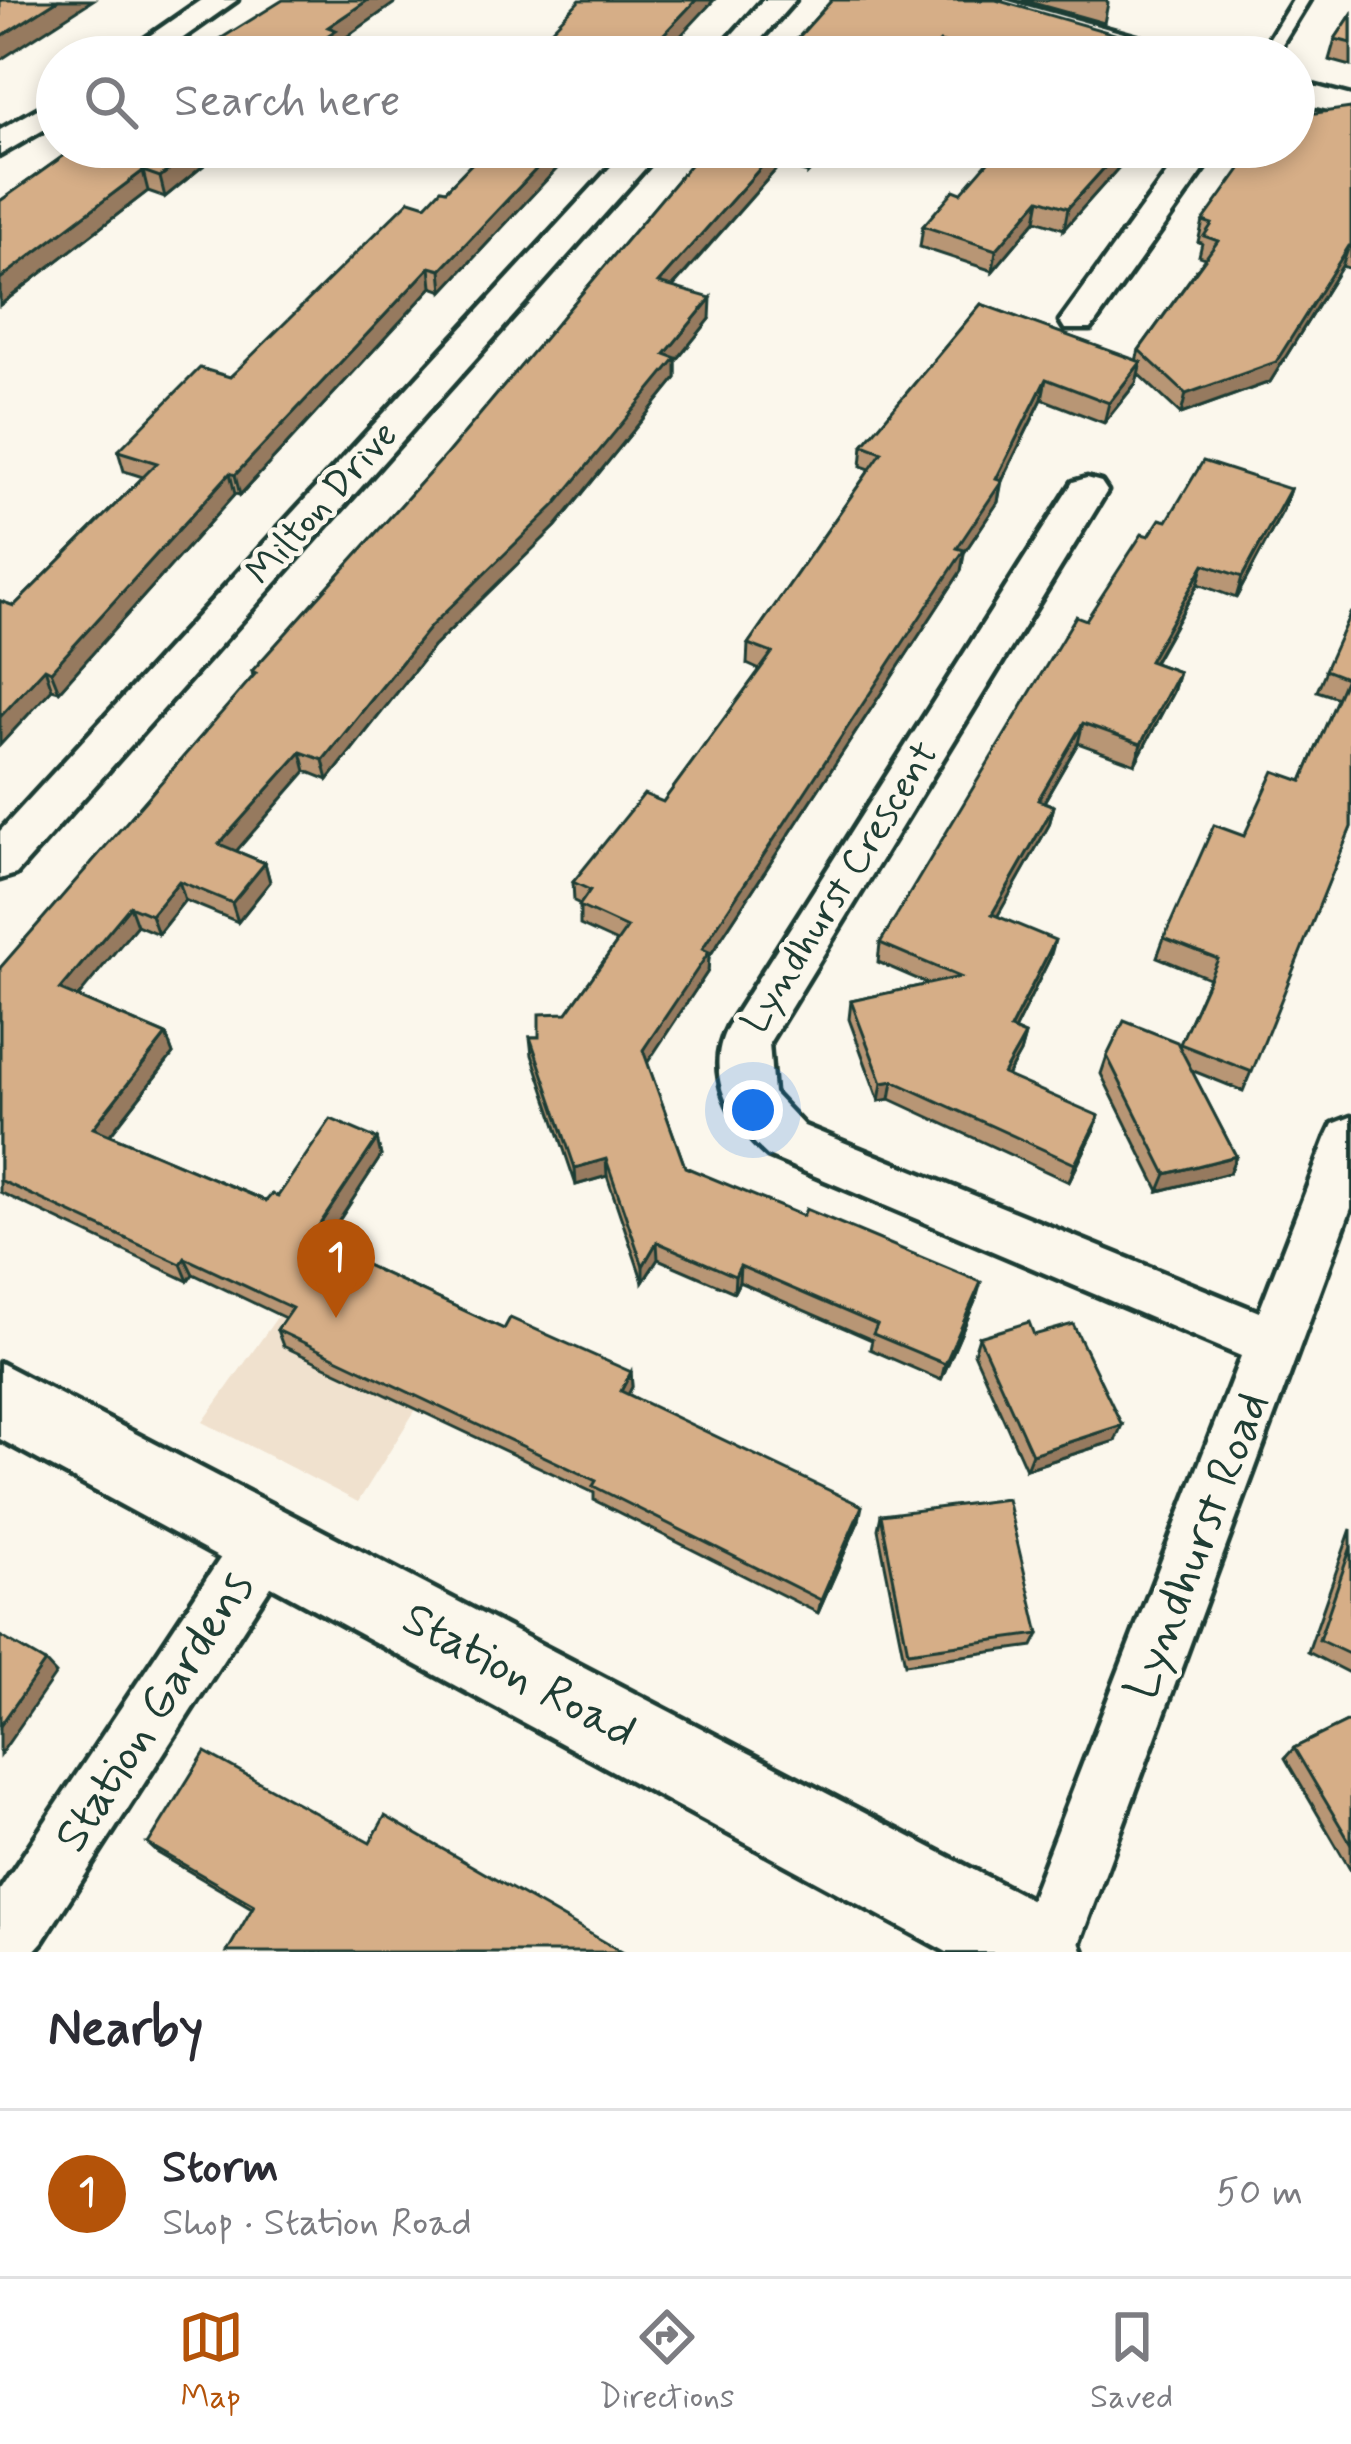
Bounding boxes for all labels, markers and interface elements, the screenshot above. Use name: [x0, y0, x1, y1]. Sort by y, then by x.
search box: [36, 36, 1315, 168]
icon: search: [78, 69, 144, 135]
text: Search here: [174, 73, 401, 132]
street label: Milton Drive: [236, 411, 410, 597]
street label: Lyndhurst Crescent: [731, 732, 951, 1044]
your location: [723, 1080, 783, 1140]
pin: 1: [297, 1219, 375, 1318]
street label: Lyndhurst Road: [1110, 1383, 1286, 1709]
street label: Station Gardens: [41, 1559, 269, 1865]
street label: Station Road: [391, 1588, 647, 1764]
text: Nearby: [48, 1997, 203, 2063]
text: Storm: [162, 2139, 278, 2198]
text: 1: [78, 2168, 96, 2219]
text: 50 m: [1216, 2168, 1303, 2219]
text: Shop · Station Road: [162, 2198, 472, 2249]
tab: Map: [178, 2304, 244, 2420]
tab: Directions: [599, 2304, 735, 2420]
tab: Saved: [1090, 2304, 1173, 2420]

